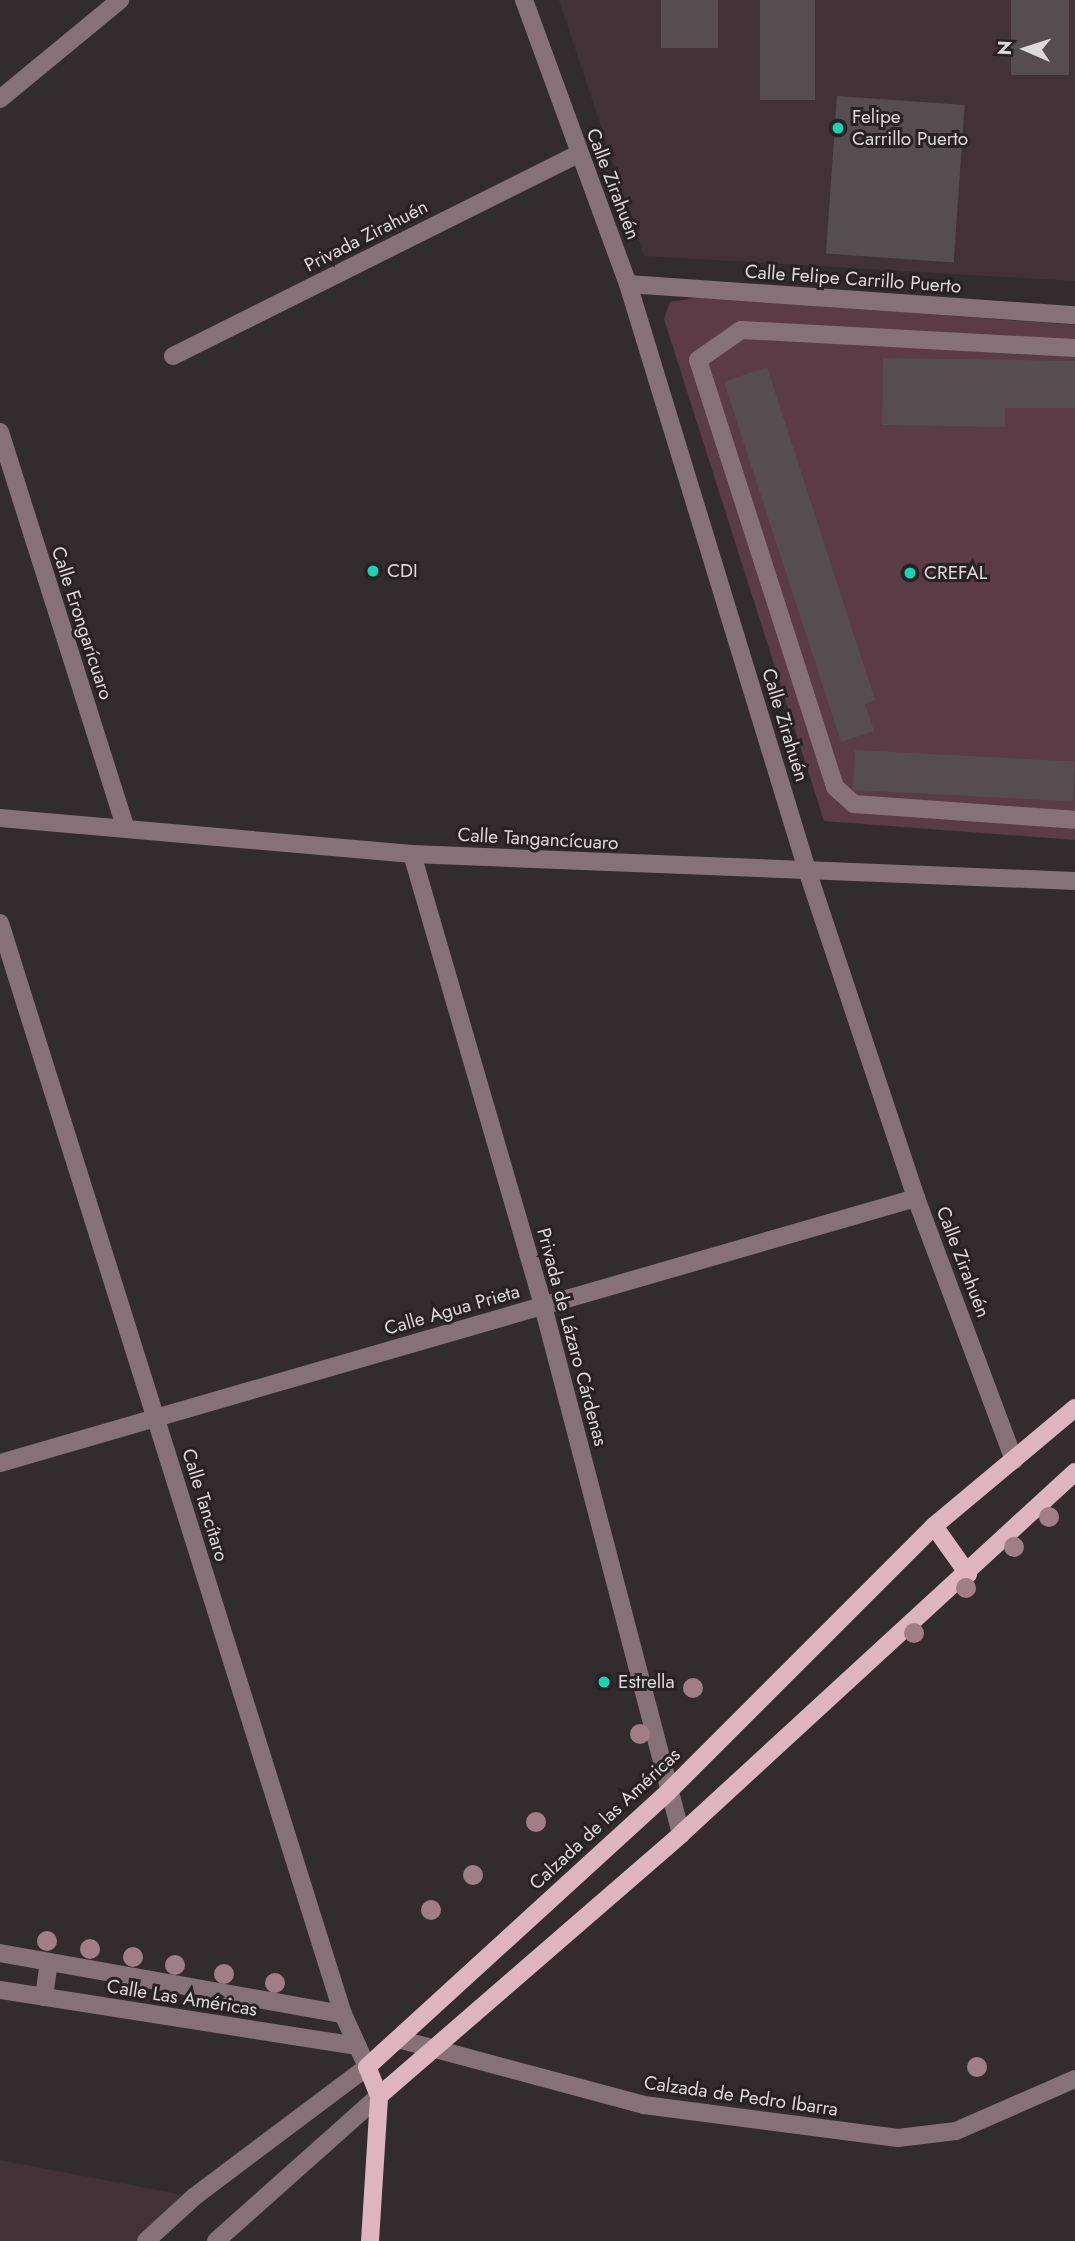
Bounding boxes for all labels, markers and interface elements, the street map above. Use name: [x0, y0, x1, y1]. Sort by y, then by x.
north arrow: [991, 14, 1061, 84]
text: N: [991, 40, 1018, 56]
place label: Felipe Carrillo Puerto: [852, 106, 968, 150]
marker: Felipe Carrillo Puerto: [830, 120, 846, 136]
street label: Calle Zirahuén: [581, 125, 645, 243]
street label: Privada Zirahuén: [301, 195, 431, 277]
street label: Calle Felipe Carrillo Puerto: [744, 260, 962, 298]
street label: Calle Erongarícuaro: [46, 544, 118, 702]
place label: CDI: [387, 560, 418, 582]
place label: CREFAL: [924, 562, 987, 584]
marker: CDI: [365, 563, 381, 579]
marker: CREFAL: [902, 565, 918, 581]
street label: Calle Zirahuén: [757, 666, 813, 784]
street label: Calle Tangancícuaro: [457, 823, 619, 855]
street label: Calle Zirahuén: [931, 1203, 995, 1321]
street label: Privada de Lázaro Cárdenas: [532, 1225, 612, 1449]
street label: Calle Agua Prieta: [382, 1280, 522, 1340]
street label: Calle Tancítaro: [177, 1446, 233, 1564]
place label: Estrella: [618, 1671, 675, 1693]
marker: Estrella: [596, 1674, 612, 1690]
street label: Calzada de las Américas: [525, 1743, 685, 1895]
street label: Calle Las Américas: [105, 1975, 259, 2021]
street label: Calzada de Pedro Ibarra: [642, 2071, 840, 2121]

